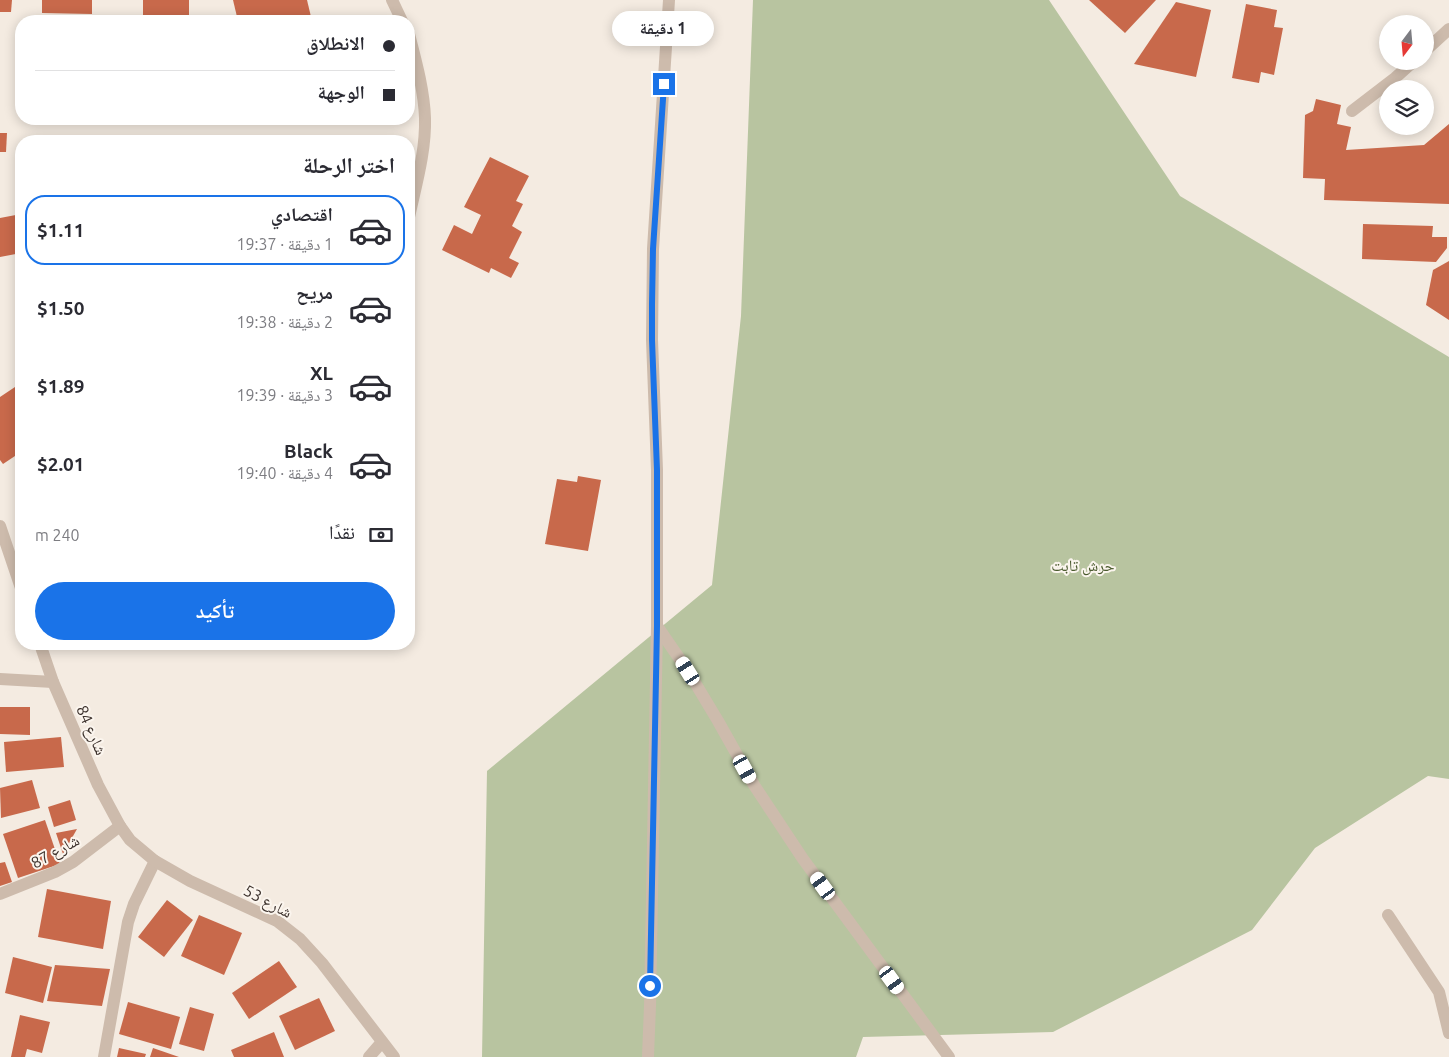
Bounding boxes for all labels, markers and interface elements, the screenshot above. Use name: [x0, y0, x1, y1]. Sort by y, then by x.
callout: 1 دقيقة: [613, 12, 715, 46]
north arrow: [1379, 15, 1434, 70]
map controls: [1379, 15, 1434, 135]
text: 1 دقيقة: [640, 19, 686, 37]
text: الانطلاق: [306, 32, 365, 54]
route end: [653, 73, 675, 95]
button: layers: [1379, 80, 1434, 135]
text: الوجهة: [317, 81, 365, 103]
text: اختر الرحلة: [303, 152, 395, 177]
text: اقتصادي: [271, 203, 333, 225]
icon: car: [348, 208, 393, 253]
text: $1.11: [37, 219, 85, 241]
text: 1 دقيقة · 19:37: [236, 235, 333, 253]
text: مريح: [296, 281, 333, 303]
icon: car: [348, 286, 393, 331]
text: $1.50: [37, 297, 85, 319]
text: 2 دقيقة · 19:38: [236, 313, 333, 331]
text: XL: [310, 362, 333, 384]
icon: car: [348, 364, 393, 409]
text: $1.89: [37, 375, 85, 397]
text: 3 دقيقة · 19:39: [236, 386, 333, 404]
text: Black: [284, 440, 333, 462]
icon: car: [348, 442, 393, 487]
text: $2.01: [37, 453, 85, 475]
text: 4 دقيقة · 19:40: [236, 464, 333, 482]
text: نقدًا: [329, 521, 355, 543]
icon: cash: [367, 521, 395, 549]
text: 240 m: [35, 526, 80, 544]
park label: حرش تابت: [1051, 556, 1115, 576]
button: تأكيد: [35, 582, 395, 640]
car: [673, 654, 702, 688]
street label: شارع 84: [71, 703, 111, 758]
car: [731, 752, 758, 786]
street label: شارع 87: [28, 830, 83, 873]
car: [808, 869, 837, 903]
street label: شارع 53: [240, 881, 295, 923]
car: [877, 963, 906, 997]
route start: [639, 975, 661, 997]

